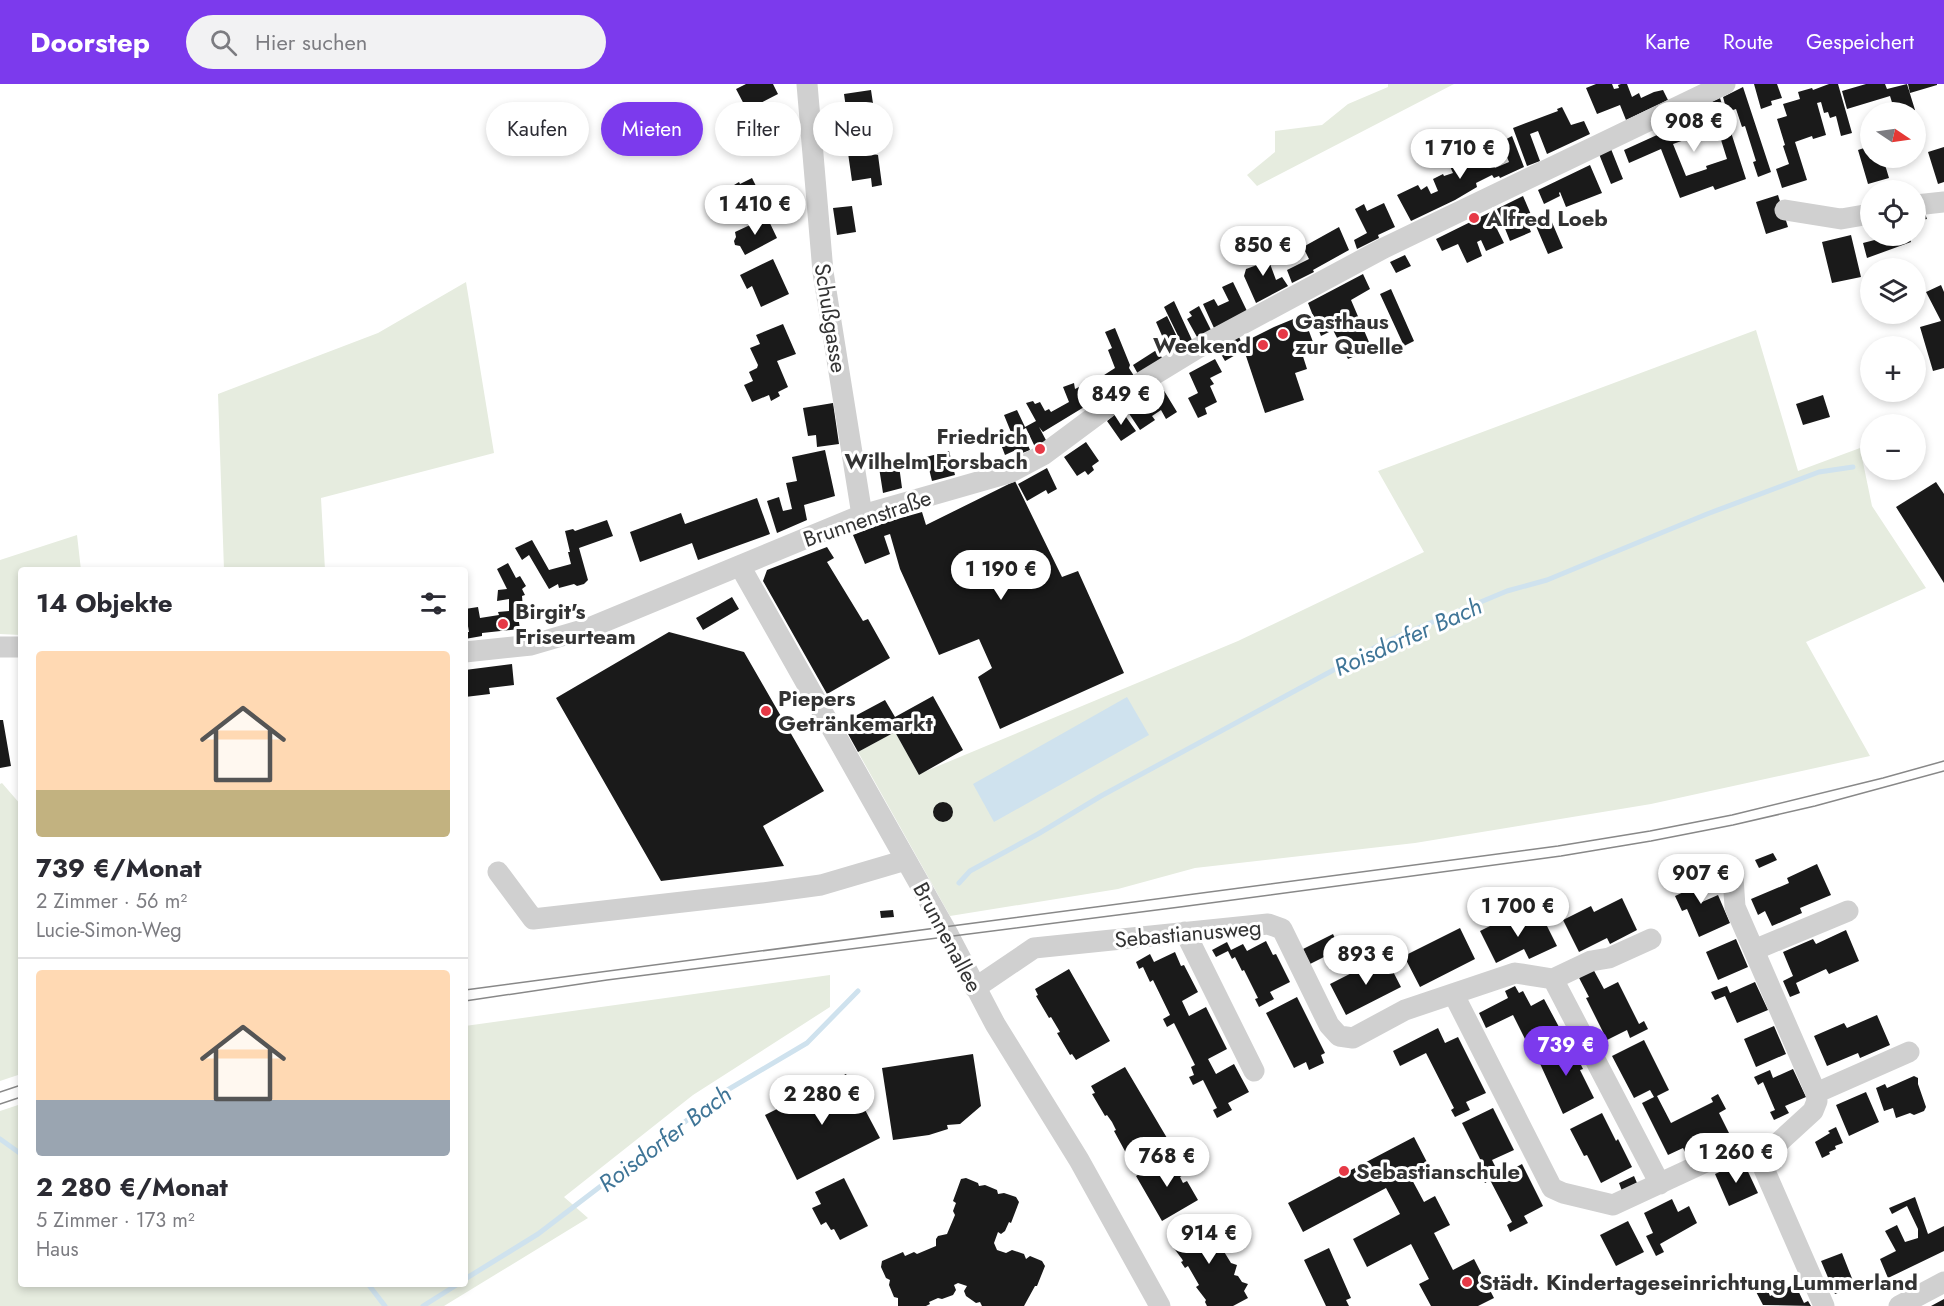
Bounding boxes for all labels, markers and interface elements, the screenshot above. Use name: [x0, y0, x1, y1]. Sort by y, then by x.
search box: [186, 15, 606, 69]
text: Doorstep: [30, 22, 150, 63]
icon: search: [207, 26, 240, 59]
text: Hier suchen: [255, 26, 367, 58]
text: Karte: [1645, 27, 1690, 57]
text: Route: [1723, 27, 1773, 57]
text: Gespeichert: [1806, 27, 1914, 57]
chip: Kaufen: [486, 102, 589, 156]
chip: Mieten: [601, 102, 703, 156]
chip: Filter: [715, 102, 801, 156]
chip: Neu: [813, 102, 893, 156]
pin: 908 €: [1652, 102, 1736, 153]
north arrow: [1860, 102, 1926, 168]
map controls: [1860, 102, 1926, 480]
text: 908 €: [1665, 107, 1723, 136]
pin: 1 710 €: [1405, 129, 1515, 180]
text: 1 710 €: [1425, 134, 1495, 163]
button: locate: [1860, 180, 1926, 246]
pin: 1 410 €: [700, 185, 810, 236]
text: 1 410 €: [719, 190, 791, 219]
place label: Alfred Loeb: [1485, 202, 1608, 234]
marker: Alfred Loeb: [1467, 211, 1481, 225]
pin: 850 €: [1221, 226, 1305, 277]
text: 850 €: [1234, 231, 1292, 260]
button: layers: [1860, 258, 1926, 324]
street label: Schußgasse: [807, 261, 855, 375]
place label: Gasthaus zur Quelle: [1295, 305, 1403, 362]
marker: Gasthaus zur Quelle: [1276, 327, 1290, 341]
place label: Weekend: [1153, 329, 1251, 361]
button: +: [1860, 336, 1926, 402]
marker: Weekend: [1256, 338, 1270, 352]
pin: 849 €: [1079, 375, 1163, 426]
text: 849 €: [1092, 380, 1150, 409]
button: −: [1860, 414, 1926, 480]
place label: Friedrich Wilhelm Forsbach: [844, 420, 1028, 477]
marker: Friedrich Wilhelm Forsbach: [1033, 442, 1047, 456]
street label: Brunnenstraße: [799, 481, 935, 555]
pin: 1 190 €: [946, 550, 1056, 601]
text: 1 190 €: [965, 555, 1037, 584]
text: 14 Objekte: [36, 584, 173, 622]
icon: filters: [417, 587, 450, 620]
water label: Roisdorfer Bach: [1328, 588, 1487, 685]
place label: Birgit's Friseurteam: [515, 595, 636, 652]
marker: Birgit's Friseurteam: [496, 617, 510, 631]
place label: Piepers Getränkemarkt: [778, 682, 933, 739]
icon: home: [189, 690, 297, 798]
marker: Piepers Getränkemarkt: [759, 704, 773, 718]
text: 739 €/Monat: [36, 849, 202, 887]
pin: 907 €: [1659, 854, 1743, 905]
text: 907 €: [1672, 859, 1730, 888]
street label: Brunnenallee: [906, 876, 990, 998]
text: 2 Zimmer · 56 m²: [36, 887, 187, 916]
pin: 1 700 €: [1463, 887, 1573, 938]
text: 1 700 €: [1481, 892, 1555, 921]
street label: Sebastianusweg: [1113, 911, 1263, 955]
text: Lucie-Simon-Weg: [36, 916, 182, 945]
pin: 893 €: [1324, 935, 1408, 986]
text: 893 €: [1337, 940, 1395, 969]
icon: home: [189, 1009, 297, 1117]
pin: 739 €: [1524, 1026, 1608, 1077]
text: 739 €: [1538, 1031, 1594, 1060]
pin: 2 280 €: [767, 1075, 877, 1126]
water label: Roisdorfer Bach: [591, 1077, 739, 1200]
text: 2 280 €: [783, 1080, 861, 1109]
pin: 1 260 €: [1681, 1133, 1791, 1184]
pin: 768 €: [1125, 1137, 1209, 1188]
text: 1 260 €: [1698, 1138, 1774, 1167]
text: 768 €: [1138, 1142, 1196, 1171]
place label: Sebastianschule: [1356, 1155, 1520, 1187]
marker: Sebastianschule: [1337, 1164, 1351, 1178]
text: 2 280 €/Monat: [36, 1168, 228, 1206]
text: 5 Zimmer · 173 m²: [36, 1206, 195, 1235]
pin: 914 €: [1167, 1214, 1251, 1265]
text: 914 €: [1181, 1219, 1237, 1248]
text: Haus: [36, 1235, 78, 1264]
place label: Städt. Kindertageseinrichtung Lummerland: [1479, 1266, 1918, 1298]
marker: Städt. Kindertageseinrichtung Lummerland: [1460, 1275, 1474, 1289]

